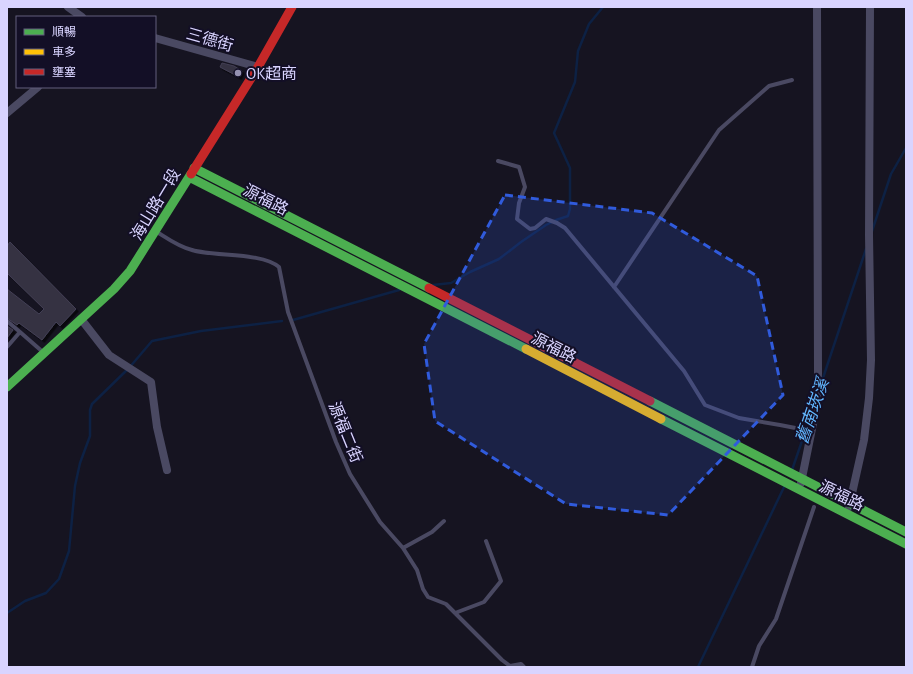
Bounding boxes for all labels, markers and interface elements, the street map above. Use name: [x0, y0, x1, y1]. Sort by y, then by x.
legend: [16, 16, 156, 88]
street label: 三德街: [184, 25, 235, 54]
text: 順暢: [52, 26, 76, 38]
text: 車多: [52, 45, 76, 58]
text: 壅塞: [52, 65, 76, 78]
place label: OK超商: [246, 65, 297, 82]
marker: OK超商: [233, 68, 243, 78]
street label: 海山路一段: [128, 166, 183, 243]
street label: 源福路: [241, 181, 291, 218]
street label: 源福路: [529, 329, 579, 366]
water label: 舊南崁溪: [792, 374, 832, 446]
street label: 源福二街: [326, 399, 365, 465]
street label: 源福路: [816, 477, 867, 514]

